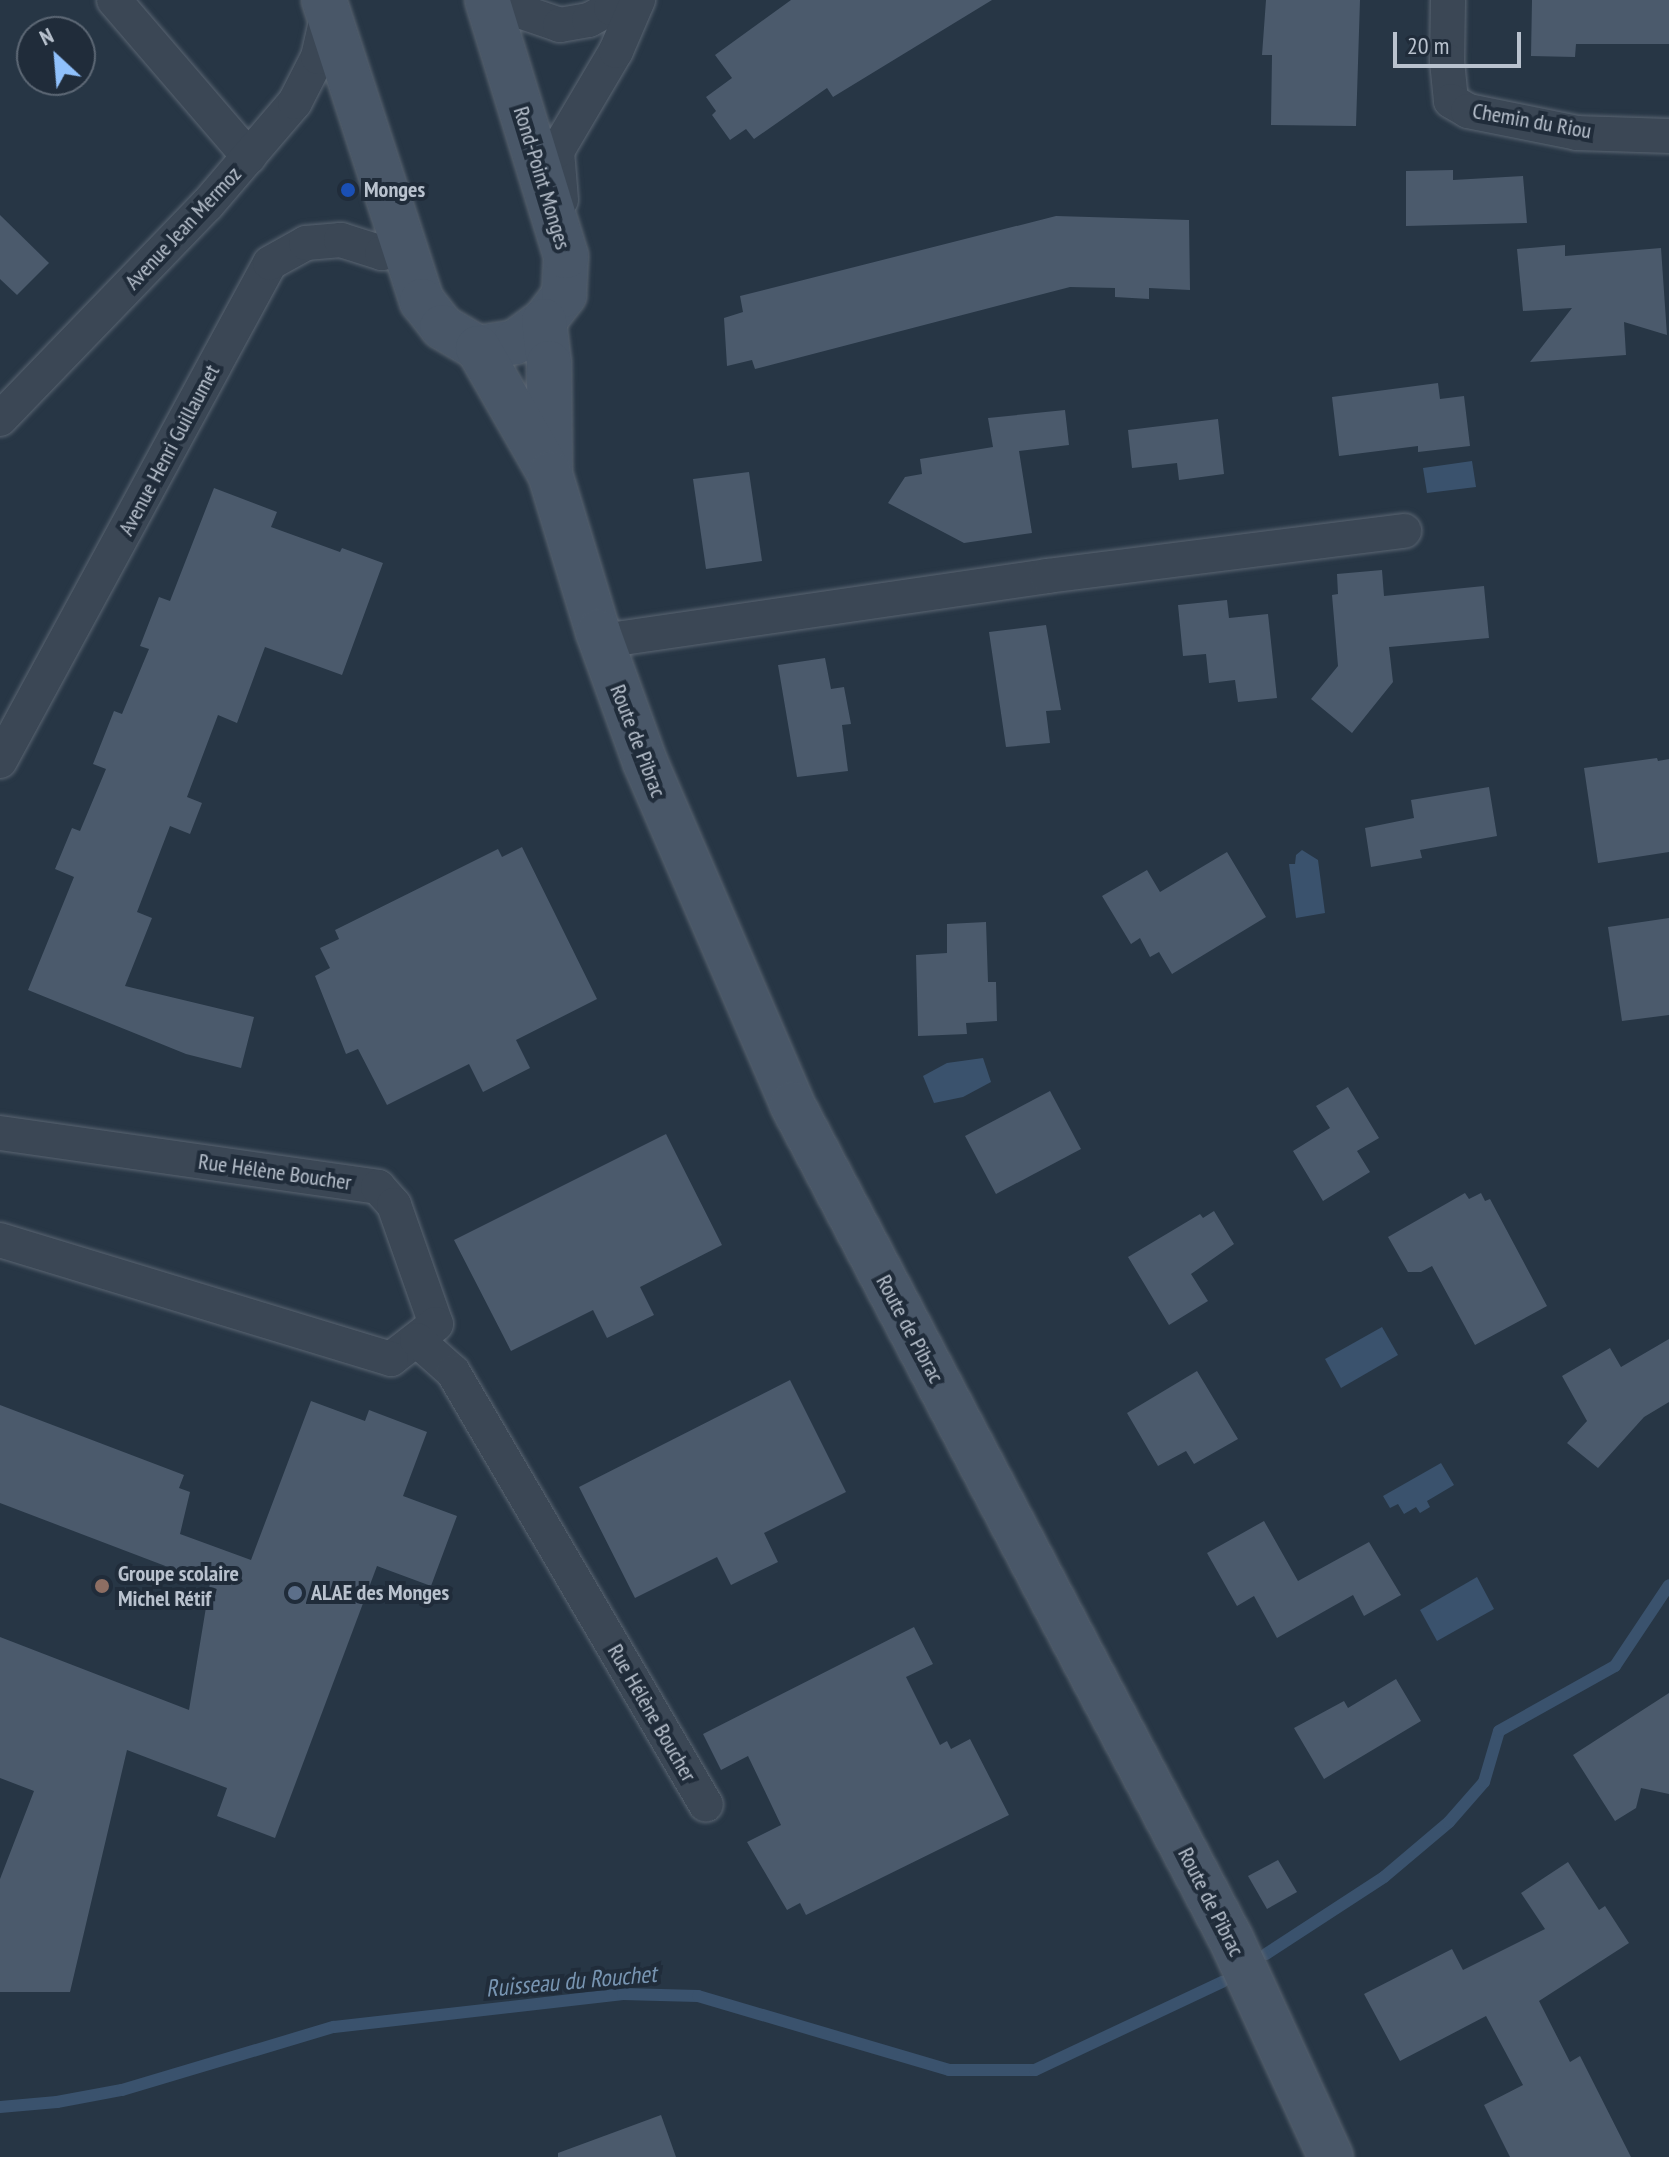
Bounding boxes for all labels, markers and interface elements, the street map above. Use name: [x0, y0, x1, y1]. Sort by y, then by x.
north arrow: [16, 16, 96, 96]
scale bar: [1397, 16, 1525, 66]
text: N: [35, 21, 58, 51]
text: 20 m: [1407, 30, 1449, 61]
street label: Chemin du Riou: [1470, 98, 1594, 144]
street label: Rond-Point Monges: [508, 103, 576, 253]
street label: Avenue Jean Mermoz: [119, 161, 247, 295]
place label: Monges: [364, 177, 425, 203]
marker: Monges: [339, 181, 357, 199]
street label: Avenue Henri Guillaumet: [113, 360, 225, 540]
street label: Route de Pibrac: [604, 681, 672, 801]
street label: Rue Hélène Boucher: [197, 1148, 353, 1196]
street label: Route de Pibrac: [871, 1270, 949, 1388]
place label: Groupe scolaire Michel Rétif: [118, 1560, 239, 1612]
marker: Groupe scolaire Michel Rétif: [93, 1577, 111, 1595]
place label: ALAE des Monges: [311, 1580, 449, 1606]
marker: ALAE des Monges: [286, 1584, 304, 1602]
street label: Rue Hélène Boucher: [602, 1640, 702, 1786]
street label: Route de Pibrac: [1172, 1843, 1250, 1961]
water label: Ruisseau du Rouchet: [484, 1959, 658, 2003]

